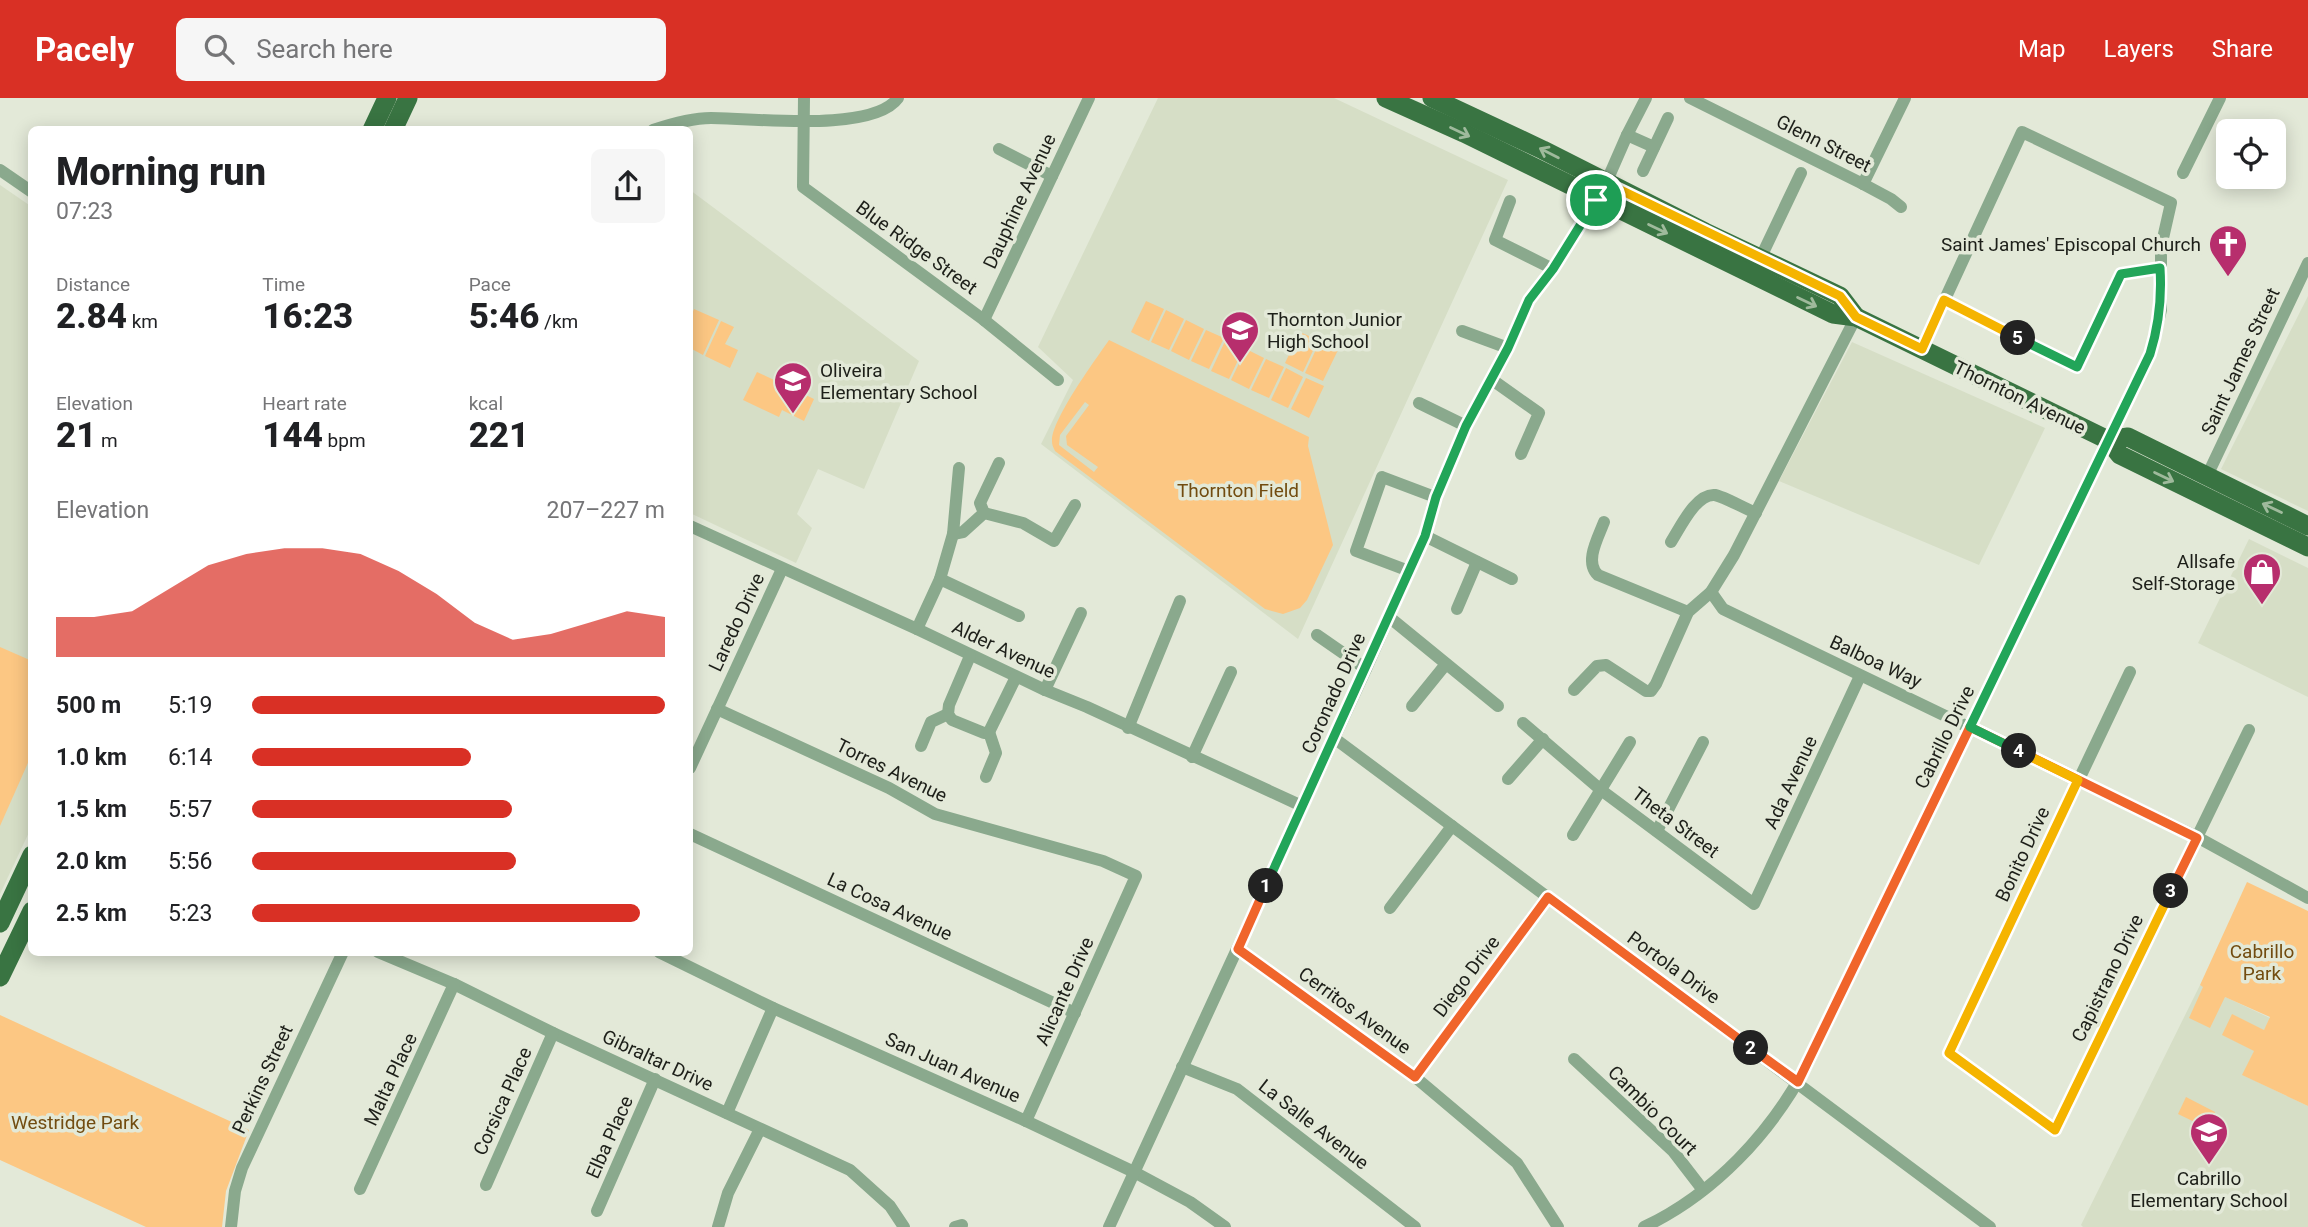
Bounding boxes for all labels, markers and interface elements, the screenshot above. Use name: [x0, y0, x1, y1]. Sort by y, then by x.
search box: [176, 18, 666, 81]
text: Pacely: [35, 30, 134, 69]
icon: search: [200, 30, 238, 68]
text: Search here: [256, 34, 393, 64]
text: Map: [2018, 35, 2066, 63]
text: Layers: [2104, 35, 2174, 63]
text: Share: [2212, 35, 2273, 63]
street label: Glenn Street: [1772, 110, 1875, 177]
map controls: [2216, 119, 2286, 189]
button: locate: [2216, 119, 2286, 189]
one-way arrow: [1449, 126, 1470, 139]
street label: Dauphine Avenue: [978, 130, 1061, 272]
one-way arrow: [1539, 146, 1559, 160]
button: share: [591, 149, 665, 223]
text: Morning run: [56, 150, 266, 194]
pin: [1566, 170, 1626, 230]
icon: arrive: [1577, 181, 1615, 219]
street label: Blue Ridge Street: [852, 196, 982, 299]
text: 07:23: [56, 198, 113, 225]
one-way arrow: [1647, 223, 1668, 237]
church icon: Saint James' Episcopal Church: [2207, 223, 2249, 278]
place label: Saint James' Episcopal Church: [1941, 233, 2201, 256]
text: Distance: [56, 273, 130, 296]
text: Time: [262, 273, 305, 296]
text: Pace: [469, 273, 511, 296]
street label: Saint James Street: [2196, 284, 2285, 439]
one-way arrow: [1796, 295, 1817, 309]
text: 2.84: [56, 296, 127, 337]
text: 16:23: [262, 296, 353, 337]
text: 5:46: [469, 296, 539, 337]
place label: Thornton Junior High School: [1267, 308, 1403, 353]
school or university icon: Thornton Junior High School: [1219, 309, 1261, 364]
text: km: [127, 310, 158, 333]
text: /km: [539, 310, 578, 333]
pin: 5: [2000, 320, 2036, 356]
text: 5: [2012, 326, 2023, 349]
street label: Thornton Avenue: [1950, 356, 2089, 439]
place label: Oliveira Elementary School: [820, 359, 978, 404]
school or university icon: Oliveira Elementary School: [772, 360, 814, 415]
text: Elevation: [56, 392, 133, 415]
text: Heart rate: [262, 392, 347, 415]
text: kcal: [469, 392, 503, 415]
text: 21: [56, 415, 96, 456]
text: 144: [262, 415, 323, 456]
text: 221: [469, 415, 529, 456]
text: m: [96, 429, 118, 452]
text: bpm: [323, 429, 366, 452]
one-way arrow: [2153, 470, 2174, 484]
park label: Thornton Field: [1177, 479, 1299, 502]
text: Elevation: [56, 497, 149, 524]
text: 207–227 m: [546, 497, 665, 524]
one-way arrow: [2262, 501, 2283, 515]
place label: Allsafe Self-Storage: [2132, 550, 2235, 595]
shop icon: Allsafe Self-Storage: [2241, 551, 2283, 606]
street label: Laredo Drive: [704, 569, 769, 675]
street label: Alder Avenue: [949, 616, 1059, 683]
street label: Coronado Drive: [1296, 629, 1370, 757]
street label: Balboa Way: [1826, 630, 1926, 693]
street label: Cabrillo Drive: [1910, 682, 1979, 793]
text: 500 m: [56, 692, 121, 719]
text: 5:19: [168, 692, 212, 719]
street label: Ada Avenue: [1759, 732, 1822, 833]
street label: Torres Avenue: [833, 734, 951, 807]
pin: 4: [2002, 734, 2036, 768]
text: 4: [2013, 739, 2024, 762]
text: 1.0 km: [56, 744, 127, 771]
text: 6:14: [168, 744, 212, 771]
street label: Theta Street: [1628, 782, 1724, 863]
text: 1.5 km: [56, 796, 127, 823]
text: 5:57: [168, 796, 212, 823]
street label: Bonito Drive: [1990, 803, 2054, 905]
text: 2.0 km: [56, 848, 127, 875]
text: 5:56: [168, 848, 212, 875]
street label: La Cosa Avenue: [824, 867, 956, 946]
pin: 1: [1248, 868, 1284, 904]
text: 1: [1260, 874, 1271, 897]
pin: 3: [2154, 874, 2188, 908]
text: 3: [2165, 879, 2176, 902]
text: 2.5 km: [56, 900, 127, 927]
text: 5:23: [168, 900, 212, 927]
street label: Capistrano Drive: [2067, 911, 2148, 1046]
street label: Portola Drive: [1623, 926, 1724, 1009]
street label: Diego Drive: [1428, 931, 1504, 1022]
street label: Alicante Drive: [1030, 933, 1099, 1049]
park label: Cabrillo Park: [2230, 940, 2294, 985]
street label: Cerritos Avenue: [1294, 962, 1415, 1059]
street label: Perkins Street: [227, 1021, 298, 1137]
street label: Gibraltar Drive: [599, 1025, 717, 1096]
street label: San Juan Avenue: [882, 1027, 1024, 1108]
street label: Malta Place: [359, 1029, 422, 1129]
pin: 2: [1734, 1030, 1768, 1066]
text: 2: [1745, 1036, 1756, 1059]
street label: Corsica Place: [468, 1044, 537, 1159]
street label: Cambio Court: [1603, 1061, 1702, 1160]
street label: La Salle Avenue: [1254, 1074, 1373, 1174]
street label: Elba Place: [581, 1092, 638, 1182]
park label: Westridge Park: [11, 1111, 139, 1134]
school or university icon: Cabrillo Elementary School: [2188, 1111, 2230, 1166]
place label: Cabrillo Elementary School: [2130, 1167, 2288, 1212]

